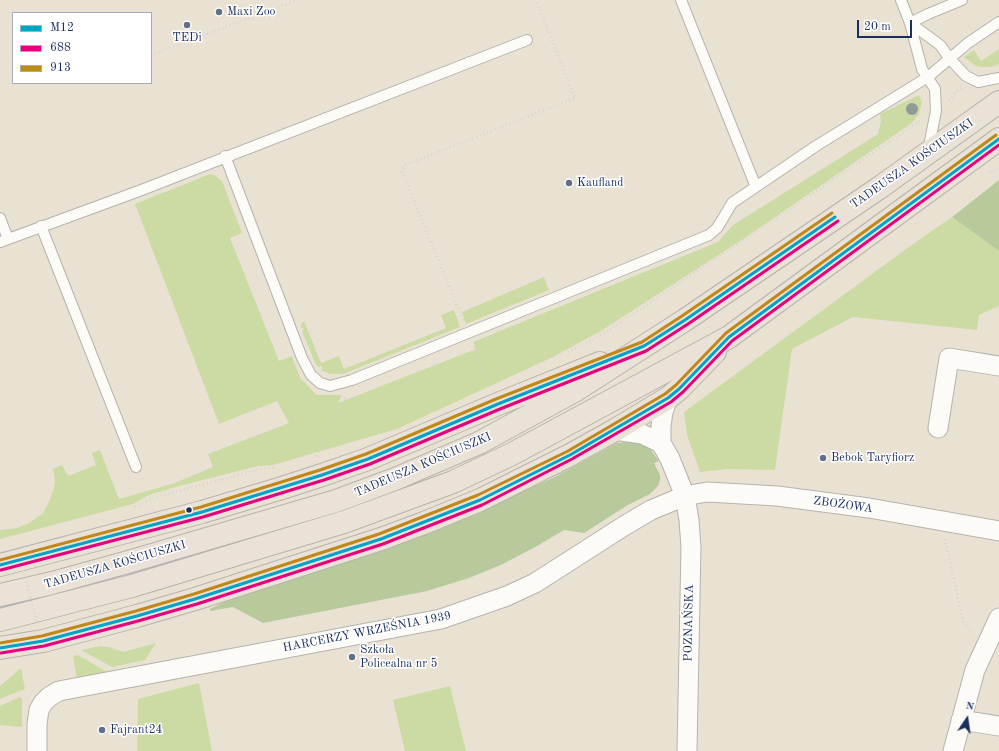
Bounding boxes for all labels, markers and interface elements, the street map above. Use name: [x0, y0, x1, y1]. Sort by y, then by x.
place label: Maxi Zoo: [227, 5, 276, 19]
marker: Maxi Zoo: [214, 7, 224, 17]
legend: [12, 12, 152, 84]
scale bar: [859, 12, 914, 38]
marker: TEDi: [182, 20, 192, 30]
text: 20 m: [864, 21, 891, 33]
text: M12: [50, 22, 74, 34]
place label: TEDi: [172, 31, 202, 45]
text: 688: [50, 42, 71, 54]
text: 913: [50, 62, 71, 74]
street label: TADEUSZA KOŚCIUSZKI: [848, 116, 976, 212]
place label: Kaufland: [577, 176, 623, 190]
marker: Kaufland: [564, 178, 574, 188]
street label: TADEUSZA KOŚCIUSZKI: [352, 430, 494, 500]
place label: Bebok Taryfiorz: [831, 451, 914, 465]
marker: Bebok Taryfiorz: [818, 453, 828, 463]
street label: ZBOŻOWA: [812, 494, 874, 516]
unlabelled marker: [184, 505, 194, 515]
street label: TADEUSZA KOŚCIUSZKI: [42, 538, 188, 592]
street label: POZNAŃSKA: [681, 584, 697, 662]
street label: HARCERZY WRZEŚNIA 1939: [282, 609, 452, 655]
place label: Szkoła Policealna nr 5: [360, 643, 437, 671]
marker: Szkoła Policealna nr 5: [347, 652, 357, 662]
north arrow: [947, 699, 987, 739]
text: N: [964, 701, 975, 713]
place label: Fajrant24: [110, 723, 163, 737]
marker: Fajrant24: [97, 725, 107, 735]

